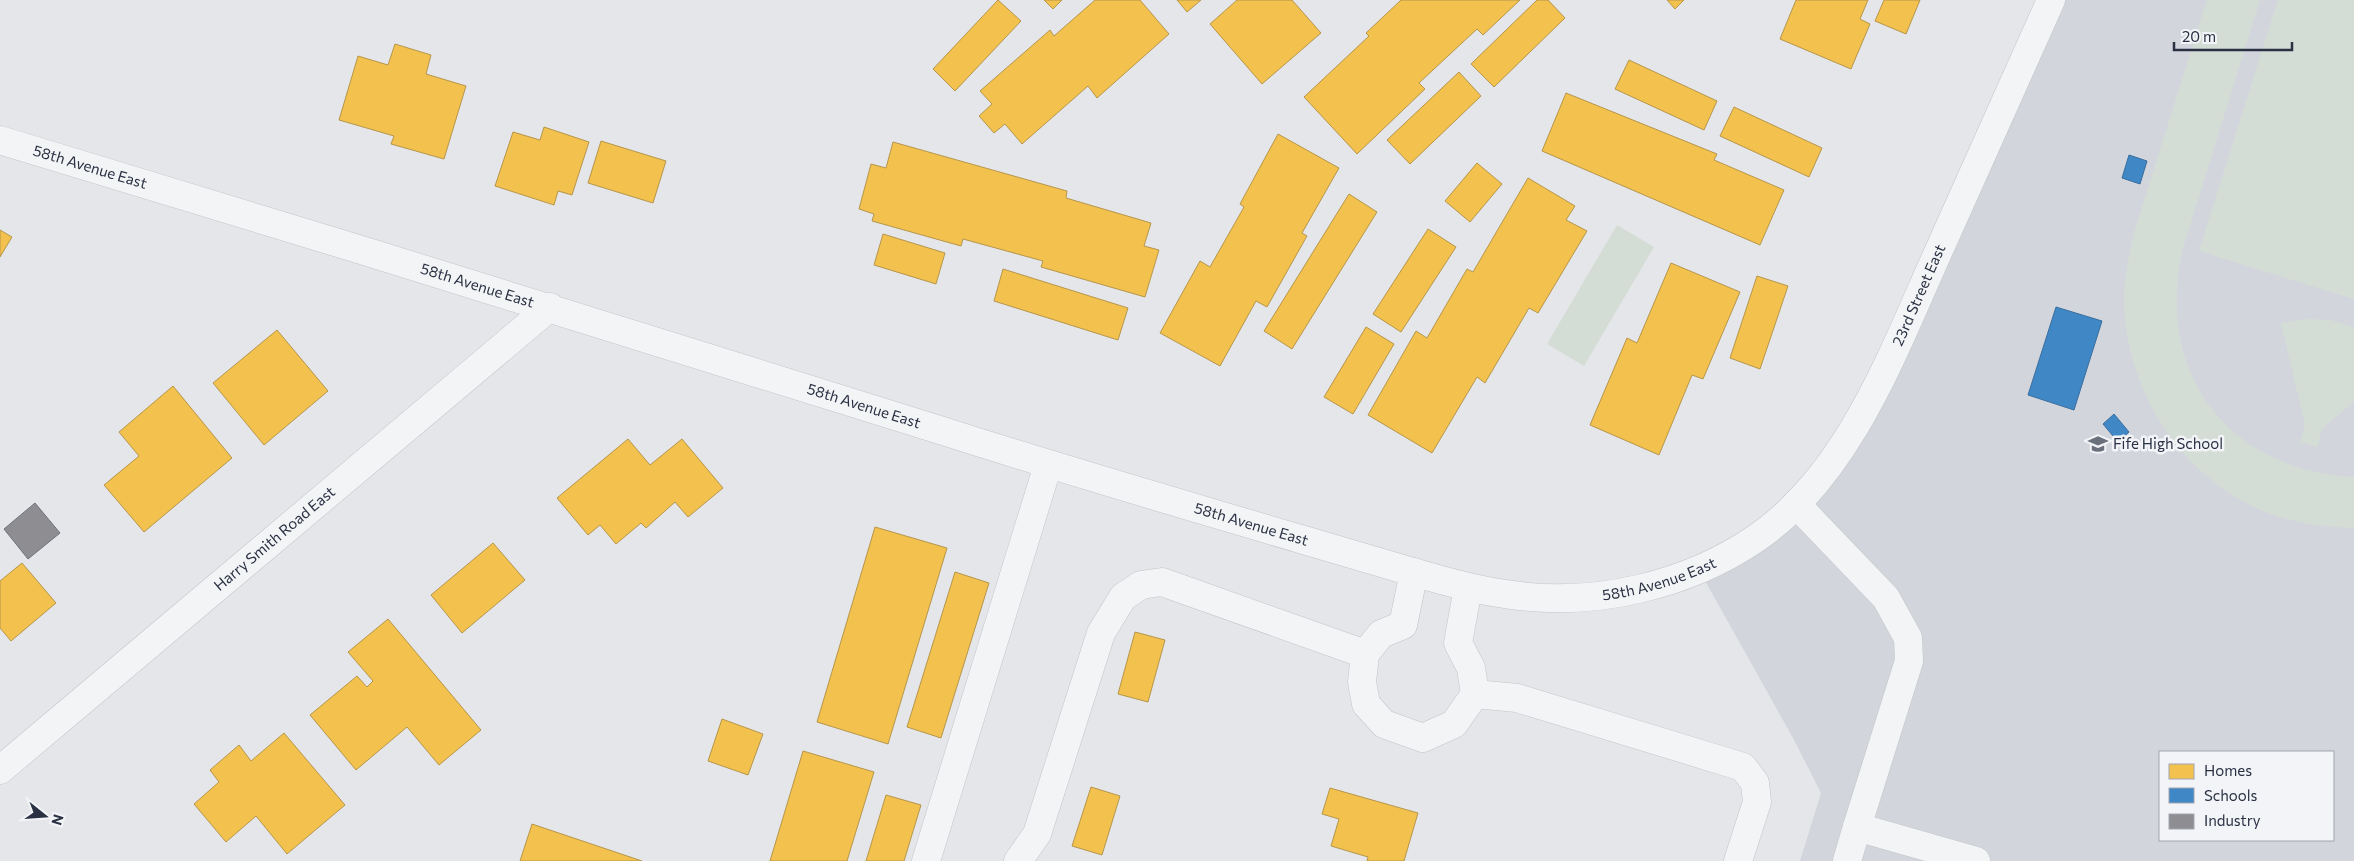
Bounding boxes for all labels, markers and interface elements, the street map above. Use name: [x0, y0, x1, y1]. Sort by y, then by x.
scale bar: [2174, 20, 2292, 52]
text: 20 m: [2182, 27, 2216, 45]
street label: 58th Avenue East: [31, 141, 149, 192]
street label: 23rd Street East: [1888, 241, 1949, 348]
street label: 58th Avenue East: [419, 259, 537, 311]
street label: 58th Avenue East: [805, 379, 923, 431]
school or university icon: Fife High School: [2087, 433, 2109, 455]
place label: Fife High School: [2113, 434, 2223, 452]
street label: Harry Smith Road East: [210, 482, 338, 594]
street label: 58th Avenue East: [1192, 498, 1311, 549]
street label: 58th Avenue East: [1601, 553, 1719, 603]
legend: [2159, 751, 2334, 841]
text: Homes: [2204, 761, 2252, 779]
text: Schools: [2204, 786, 2258, 804]
north arrow: [20, 791, 70, 841]
text: Industry: [2204, 811, 2261, 829]
text: N: [48, 812, 68, 827]

